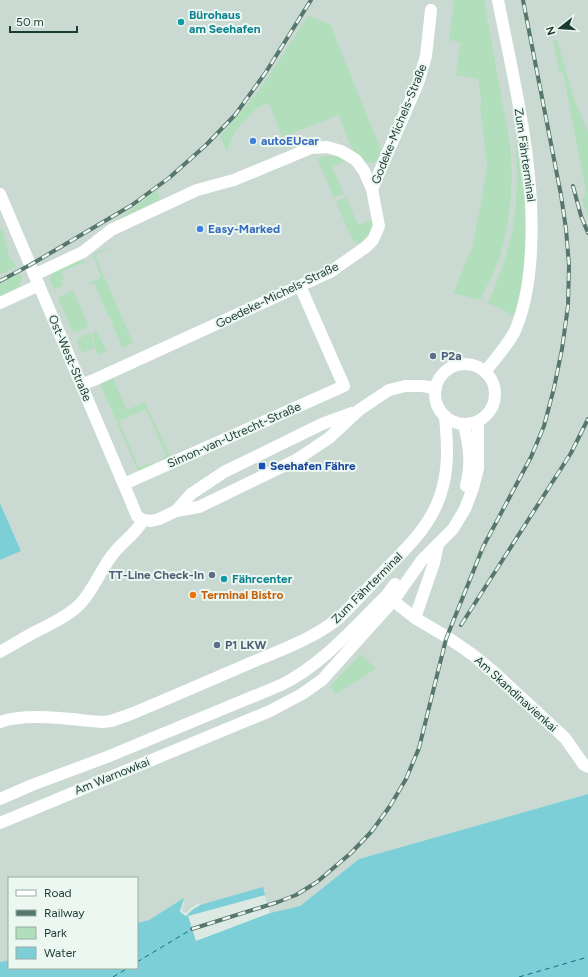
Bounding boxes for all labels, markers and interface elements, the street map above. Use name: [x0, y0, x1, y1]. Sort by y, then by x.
scale bar: [10, 8, 77, 34]
place label: Bürohaus am Seehafen: [189, 8, 261, 36]
north arrow: [540, 8, 580, 48]
text: 50 m: [16, 15, 44, 29]
marker: Bürohaus am Seehafen: [176, 17, 186, 27]
text: N: [543, 25, 558, 37]
street label: Godeke-Michels-Straße: [368, 62, 430, 186]
street label: Zum Fährterminal: [511, 107, 539, 203]
place label: autoEUcar: [261, 134, 319, 148]
marker: autoEUcar: [248, 136, 258, 146]
place label: Easy-Marked: [208, 222, 280, 236]
marker: Easy-Marked: [195, 224, 205, 234]
street label: Goedeke-Michels-Straße: [213, 259, 341, 331]
street label: Ost-West-Straße: [45, 313, 95, 404]
place label: P2a: [441, 349, 462, 363]
marker: P2a: [428, 351, 438, 361]
street label: Simon-van-Utrecht-Straße: [165, 399, 303, 471]
place label: Seehafen Fähre: [270, 459, 356, 473]
marker: Seehafen Fähre: [257, 461, 267, 471]
street label: Zum Fährterminal: [329, 550, 405, 626]
place label: TT-Line Check-In: [109, 568, 204, 582]
marker: TT-Line Check-In: [207, 570, 217, 580]
place label: Fährcenter: [232, 572, 293, 586]
marker: Fährcenter: [219, 574, 229, 584]
place label: Terminal Bistro: [201, 588, 283, 602]
marker: Terminal Bistro: [188, 590, 198, 600]
place label: P1 LKW: [225, 638, 267, 652]
marker: P1 LKW: [212, 640, 222, 650]
street label: Am Skandinavienkai: [472, 653, 560, 735]
street label: Am Warnowkai: [72, 755, 152, 797]
legend: [8, 877, 138, 969]
text: Road: [44, 886, 72, 900]
text: Railway: [44, 906, 85, 920]
text: Park: [44, 926, 67, 940]
text: Water: [44, 946, 76, 960]

